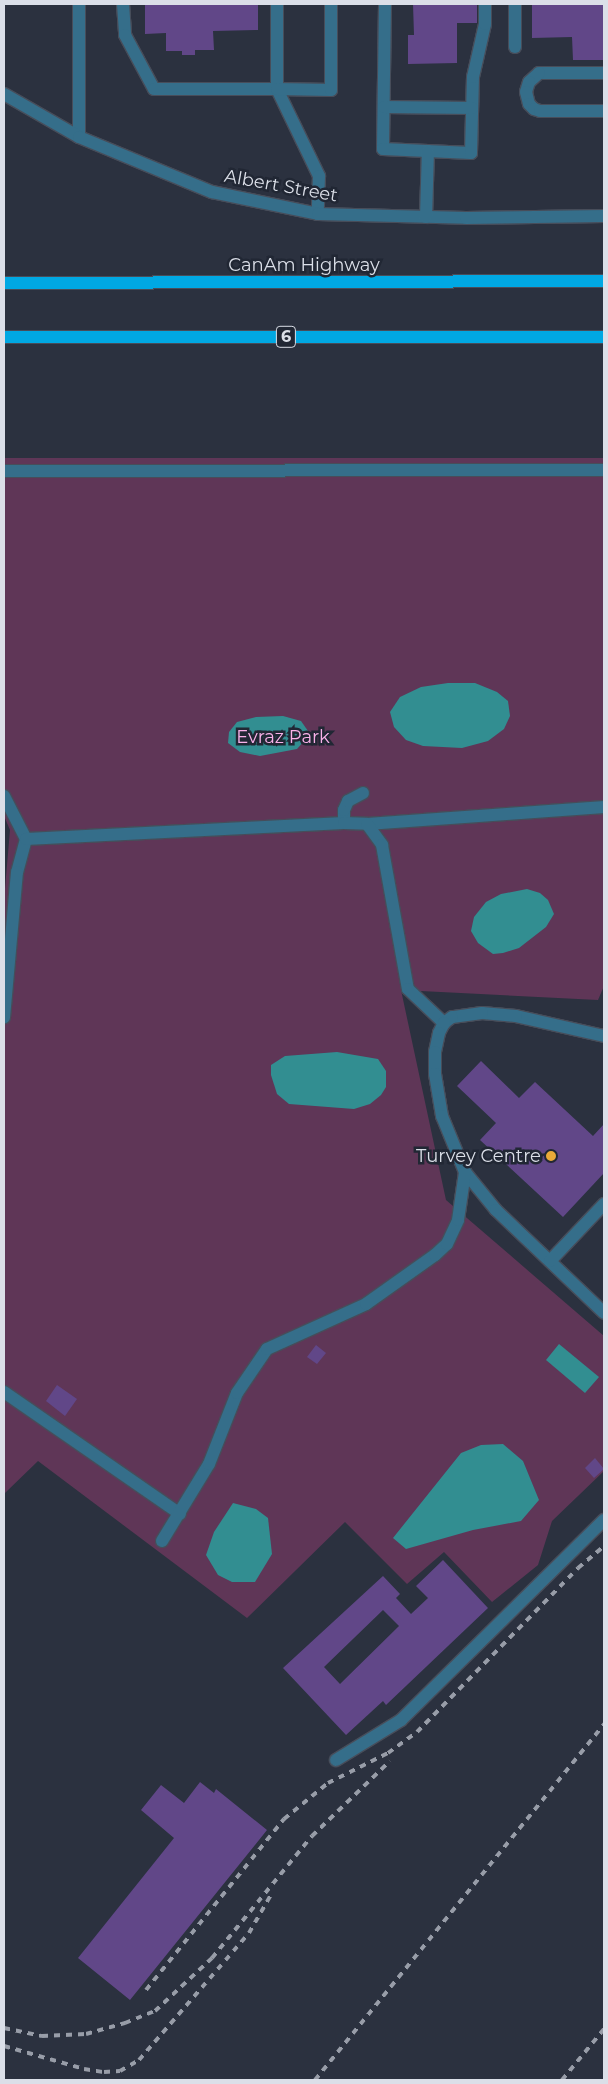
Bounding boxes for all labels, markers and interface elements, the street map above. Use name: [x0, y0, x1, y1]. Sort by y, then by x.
street label: Albert Street: [223, 165, 339, 207]
street label: CanAm Highway: [228, 254, 380, 276]
road number: 6: [275, 324, 297, 351]
park label: Evraz Park: [236, 726, 330, 748]
place label: Turvey Centre: [416, 1145, 541, 1167]
marker: Turvey Centre: [545, 1150, 557, 1162]

